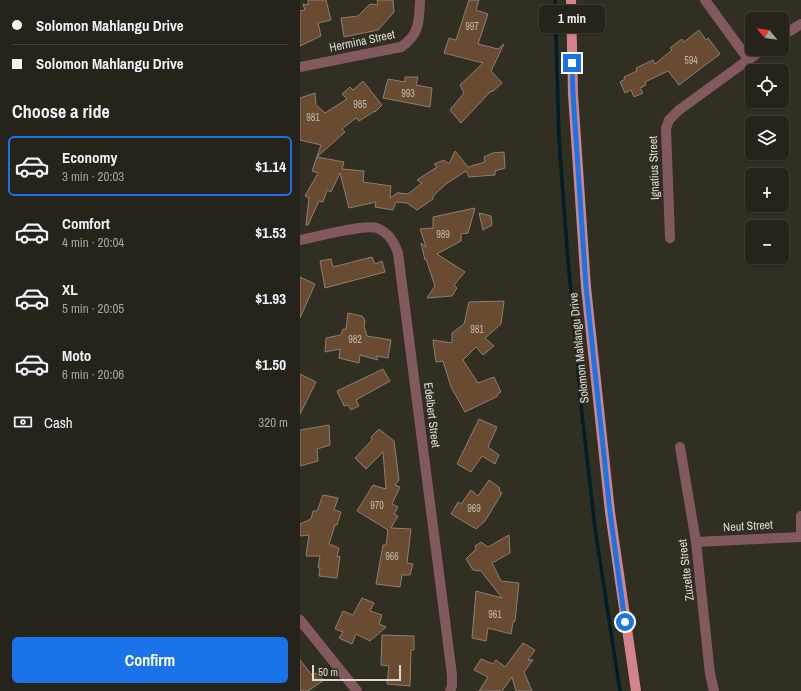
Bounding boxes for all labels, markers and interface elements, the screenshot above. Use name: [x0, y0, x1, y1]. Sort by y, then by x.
callout: 1 min: [539, 5, 605, 33]
text: 1 min: [558, 10, 586, 27]
north arrow: [745, 12, 789, 56]
map controls: [745, 12, 789, 264]
text: Solomon Mahlangu Drive: [36, 15, 184, 36]
house number: 997: [465, 20, 479, 33]
street label: Hermina Street: [328, 26, 397, 56]
text: Solomon Mahlangu Drive: [36, 53, 184, 74]
route end: [563, 54, 581, 72]
house number: 594: [684, 54, 698, 67]
button: locate: [745, 64, 789, 108]
house number: 993: [401, 87, 415, 100]
house number: 985: [353, 98, 367, 111]
text: Choose a ride: [12, 99, 110, 124]
house number: 981: [306, 111, 320, 124]
button: layers: [745, 116, 789, 160]
street label: Ignatius Street: [645, 135, 663, 200]
text: Economy: [62, 147, 117, 168]
icon: car: [14, 148, 50, 184]
text: $1.14: [255, 156, 286, 177]
text: 3 min · 20:03: [62, 168, 124, 185]
button: +: [745, 168, 789, 212]
text: Comfort: [62, 213, 110, 234]
icon: car: [14, 214, 50, 250]
button: −: [745, 220, 789, 264]
text: $1.53: [255, 222, 286, 243]
house number: 989: [436, 228, 450, 241]
text: 4 min · 20:04: [62, 234, 124, 251]
text: XL: [62, 279, 78, 300]
icon: car: [14, 280, 50, 316]
text: $1.93: [255, 288, 286, 309]
street label: Solomon Mahlangu Drive: [565, 292, 593, 404]
text: 5 min · 20:05: [62, 300, 124, 317]
house number: 981: [470, 323, 484, 336]
house number: 982: [348, 333, 362, 346]
text: Moto: [62, 345, 91, 366]
icon: car: [14, 346, 50, 382]
text: $1.50: [255, 354, 286, 375]
text: 6 min · 20:06: [62, 366, 124, 383]
street label: Edelbert Street: [420, 381, 444, 449]
icon: cash: [12, 411, 34, 433]
text: Cash: [44, 412, 73, 433]
text: 320 m: [258, 414, 288, 431]
house number: 970: [370, 499, 384, 512]
house number: 969: [467, 502, 481, 515]
street label: Neut Street: [723, 517, 774, 535]
street label: Zuzette Street: [674, 538, 698, 602]
house number: 966: [385, 550, 399, 563]
house number: 961: [488, 608, 502, 621]
route start: [616, 613, 634, 631]
button: Confirm: [12, 637, 288, 683]
scale bar: [312, 663, 401, 682]
text: 50 m: [318, 665, 338, 679]

